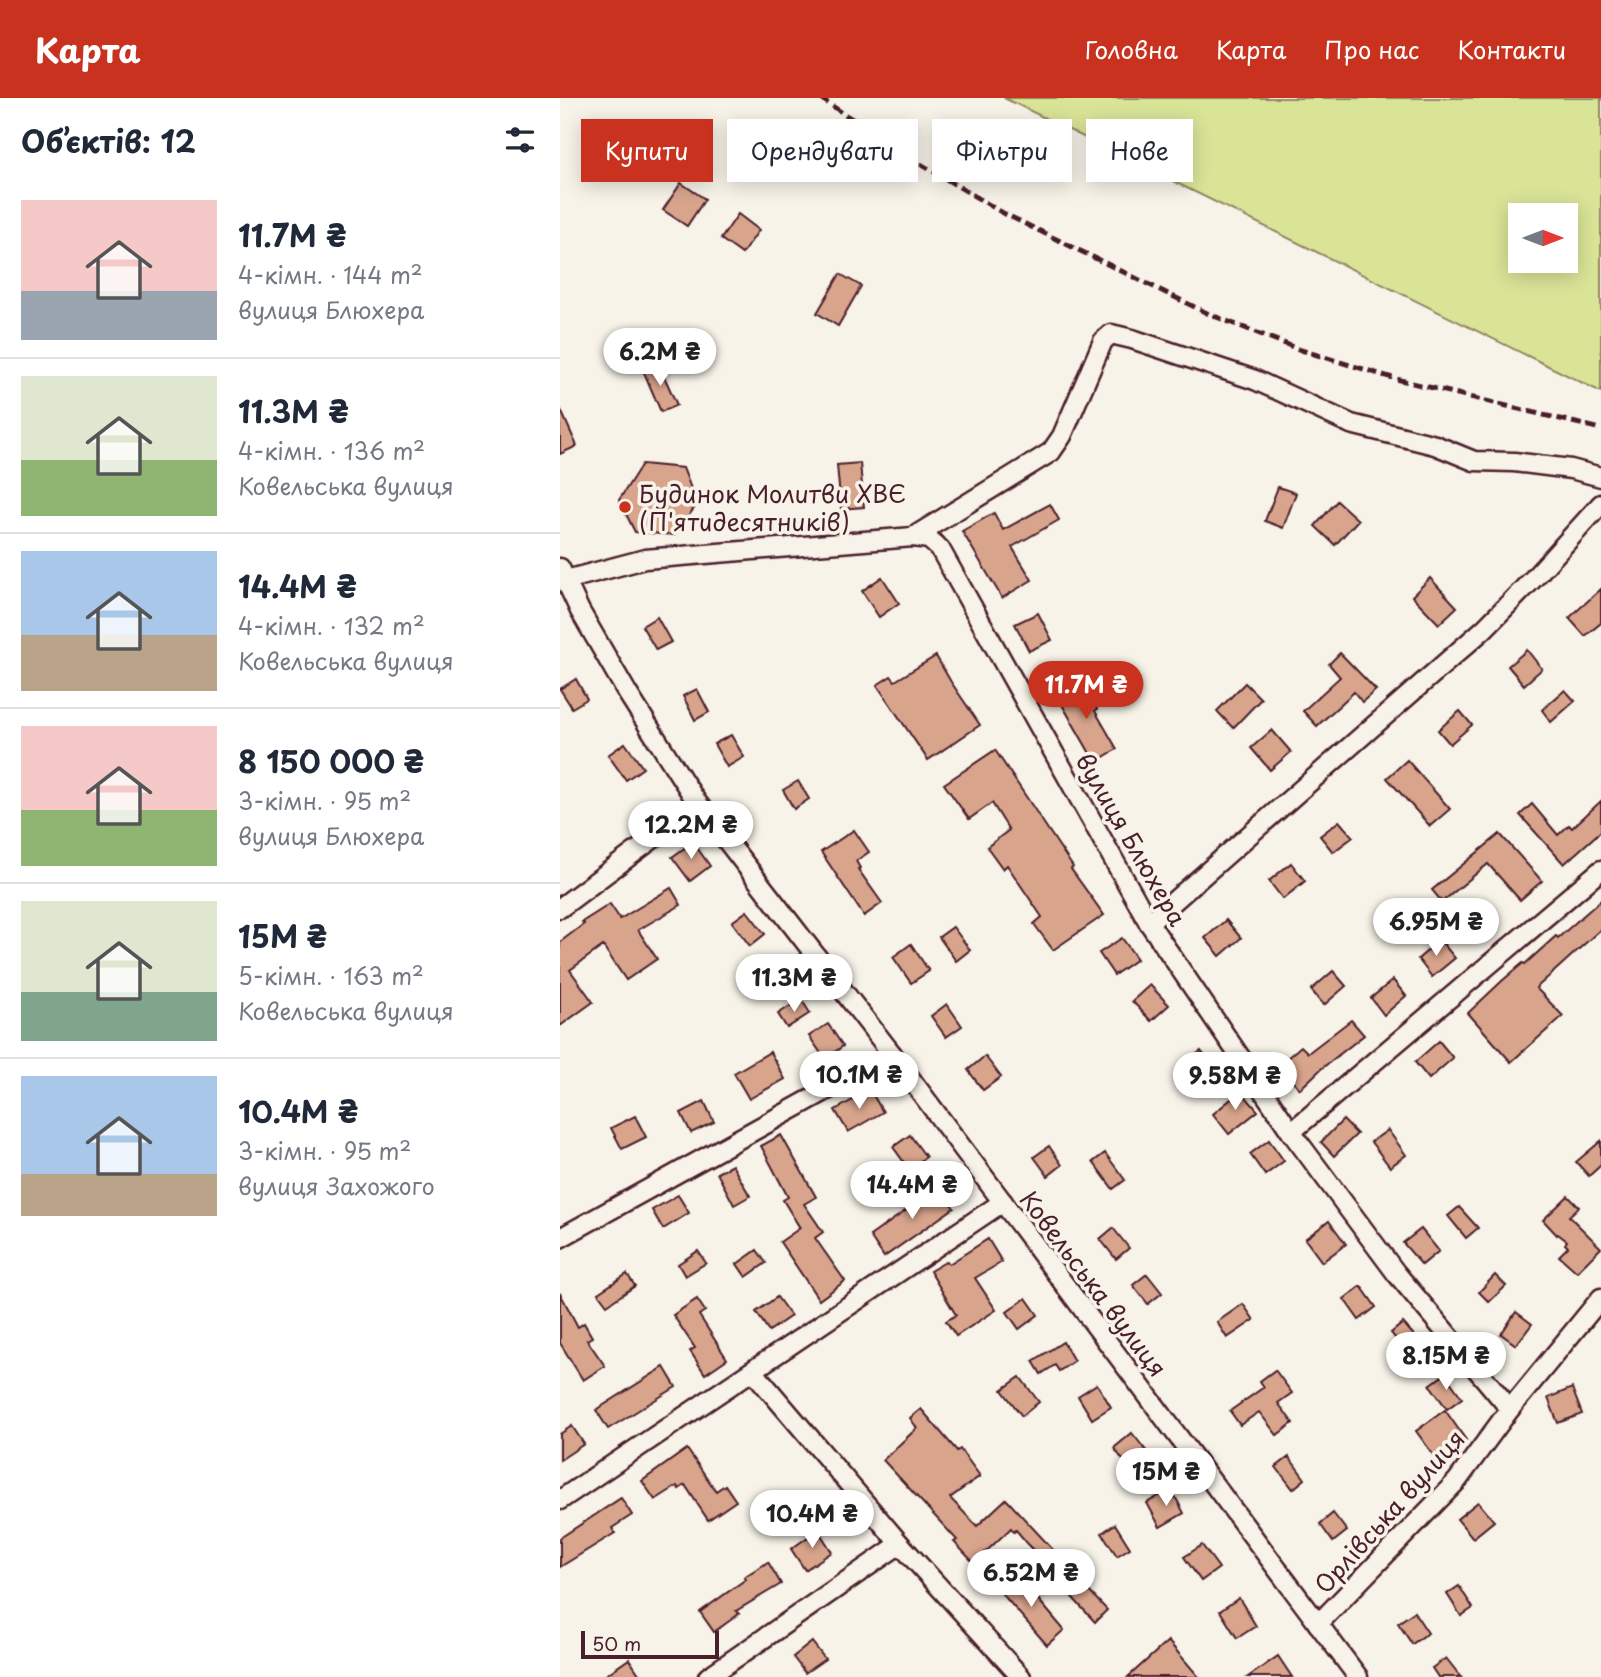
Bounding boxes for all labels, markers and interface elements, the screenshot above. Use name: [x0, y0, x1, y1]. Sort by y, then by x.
text: Карта: [35, 24, 141, 74]
text: Головна: [1085, 31, 1178, 67]
text: Карта: [1216, 31, 1286, 67]
text: Про нас: [1324, 31, 1419, 67]
text: Контакти: [1457, 31, 1566, 67]
text: Об’єктів: 12: [21, 118, 196, 163]
chip: Купити: [581, 119, 713, 182]
chip: Орендувати: [727, 119, 918, 182]
chip: Фільтри: [932, 119, 1072, 182]
chip: Нове: [1086, 119, 1193, 182]
icon: filters: [501, 121, 539, 159]
north arrow: [1508, 203, 1578, 273]
map controls: [1508, 203, 1578, 273]
text: 11.7M ₴: [238, 212, 346, 257]
icon: home: [77, 228, 161, 312]
text: 4-кімн. · 144 m²: [238, 257, 423, 292]
text: вулиця Блюхера: [238, 292, 424, 327]
pin: 6.2M ₴: [603, 328, 717, 388]
text: 6.2M ₴: [619, 333, 701, 368]
text: 11.3M ₴: [238, 388, 349, 433]
icon: home: [77, 404, 161, 488]
text: 4-кімн. · 136 m²: [238, 433, 425, 468]
text: Ковельська вулиця: [238, 468, 454, 503]
place label: Будинок Молитви ХВЄ (П'ятидесятників): [639, 475, 906, 539]
marker: Будинок Молитви ХВЄ (П'ятидесятників): [617, 499, 633, 515]
text: 14.4M ₴: [238, 563, 357, 608]
icon: home: [77, 579, 161, 663]
text: 4-кімн. · 132 m²: [238, 608, 425, 643]
text: Ковельська вулиця: [238, 643, 454, 678]
pin: 11.7M ₴: [1021, 662, 1151, 721]
text: 11.7M ₴: [1044, 666, 1128, 701]
text: 8 150 000 ₴: [238, 738, 424, 783]
street label: вулиця Блюхера: [1068, 746, 1196, 932]
icon: home: [77, 754, 161, 838]
text: 3-кімн. · 95 m²: [238, 783, 411, 818]
pin: 12.2M ₴: [626, 802, 756, 861]
text: 12.2M ₴: [644, 806, 738, 841]
text: вулиця Блюхера: [238, 818, 424, 853]
pin: 6.95M ₴: [1371, 898, 1501, 958]
text: 6.95M ₴: [1389, 903, 1483, 938]
text: 15M ₴: [238, 913, 327, 958]
icon: home: [77, 929, 161, 1013]
pin: 11.3M ₴: [729, 954, 859, 1014]
text: 5-кімн. · 163 m²: [238, 958, 424, 993]
text: 11.3M ₴: [752, 959, 836, 994]
text: Ковельська вулиця: [238, 993, 454, 1028]
pin: 10.1M ₴: [794, 1052, 924, 1111]
pin: 9.58M ₴: [1170, 1052, 1300, 1112]
text: 10.1M ₴: [816, 1056, 902, 1091]
text: 9.58M ₴: [1189, 1057, 1281, 1092]
text: 10.4M ₴: [238, 1088, 358, 1133]
icon: home: [77, 1104, 161, 1188]
text: 3-кімн. · 95 m²: [238, 1133, 411, 1168]
pin: 14.4M ₴: [847, 1162, 977, 1221]
text: 14.4M ₴: [866, 1166, 958, 1201]
text: вулиця Захожого: [238, 1168, 435, 1203]
street label: Ковельська вулиця: [1012, 1182, 1176, 1384]
pin: 8.15M ₴: [1381, 1332, 1511, 1392]
text: 8.15M ₴: [1402, 1337, 1490, 1372]
street label: Орлівська вулиця: [1306, 1421, 1472, 1601]
pin: 15M ₴: [1117, 1448, 1215, 1508]
text: 15M ₴: [1132, 1453, 1200, 1488]
pin: 10.4M ₴: [747, 1490, 877, 1550]
text: 10.4M ₴: [766, 1495, 858, 1530]
pin: 6.52M ₴: [966, 1550, 1096, 1609]
text: 6.52M ₴: [983, 1554, 1079, 1589]
scale bar: [581, 1628, 719, 1660]
text: 50 m: [592, 1629, 641, 1657]

